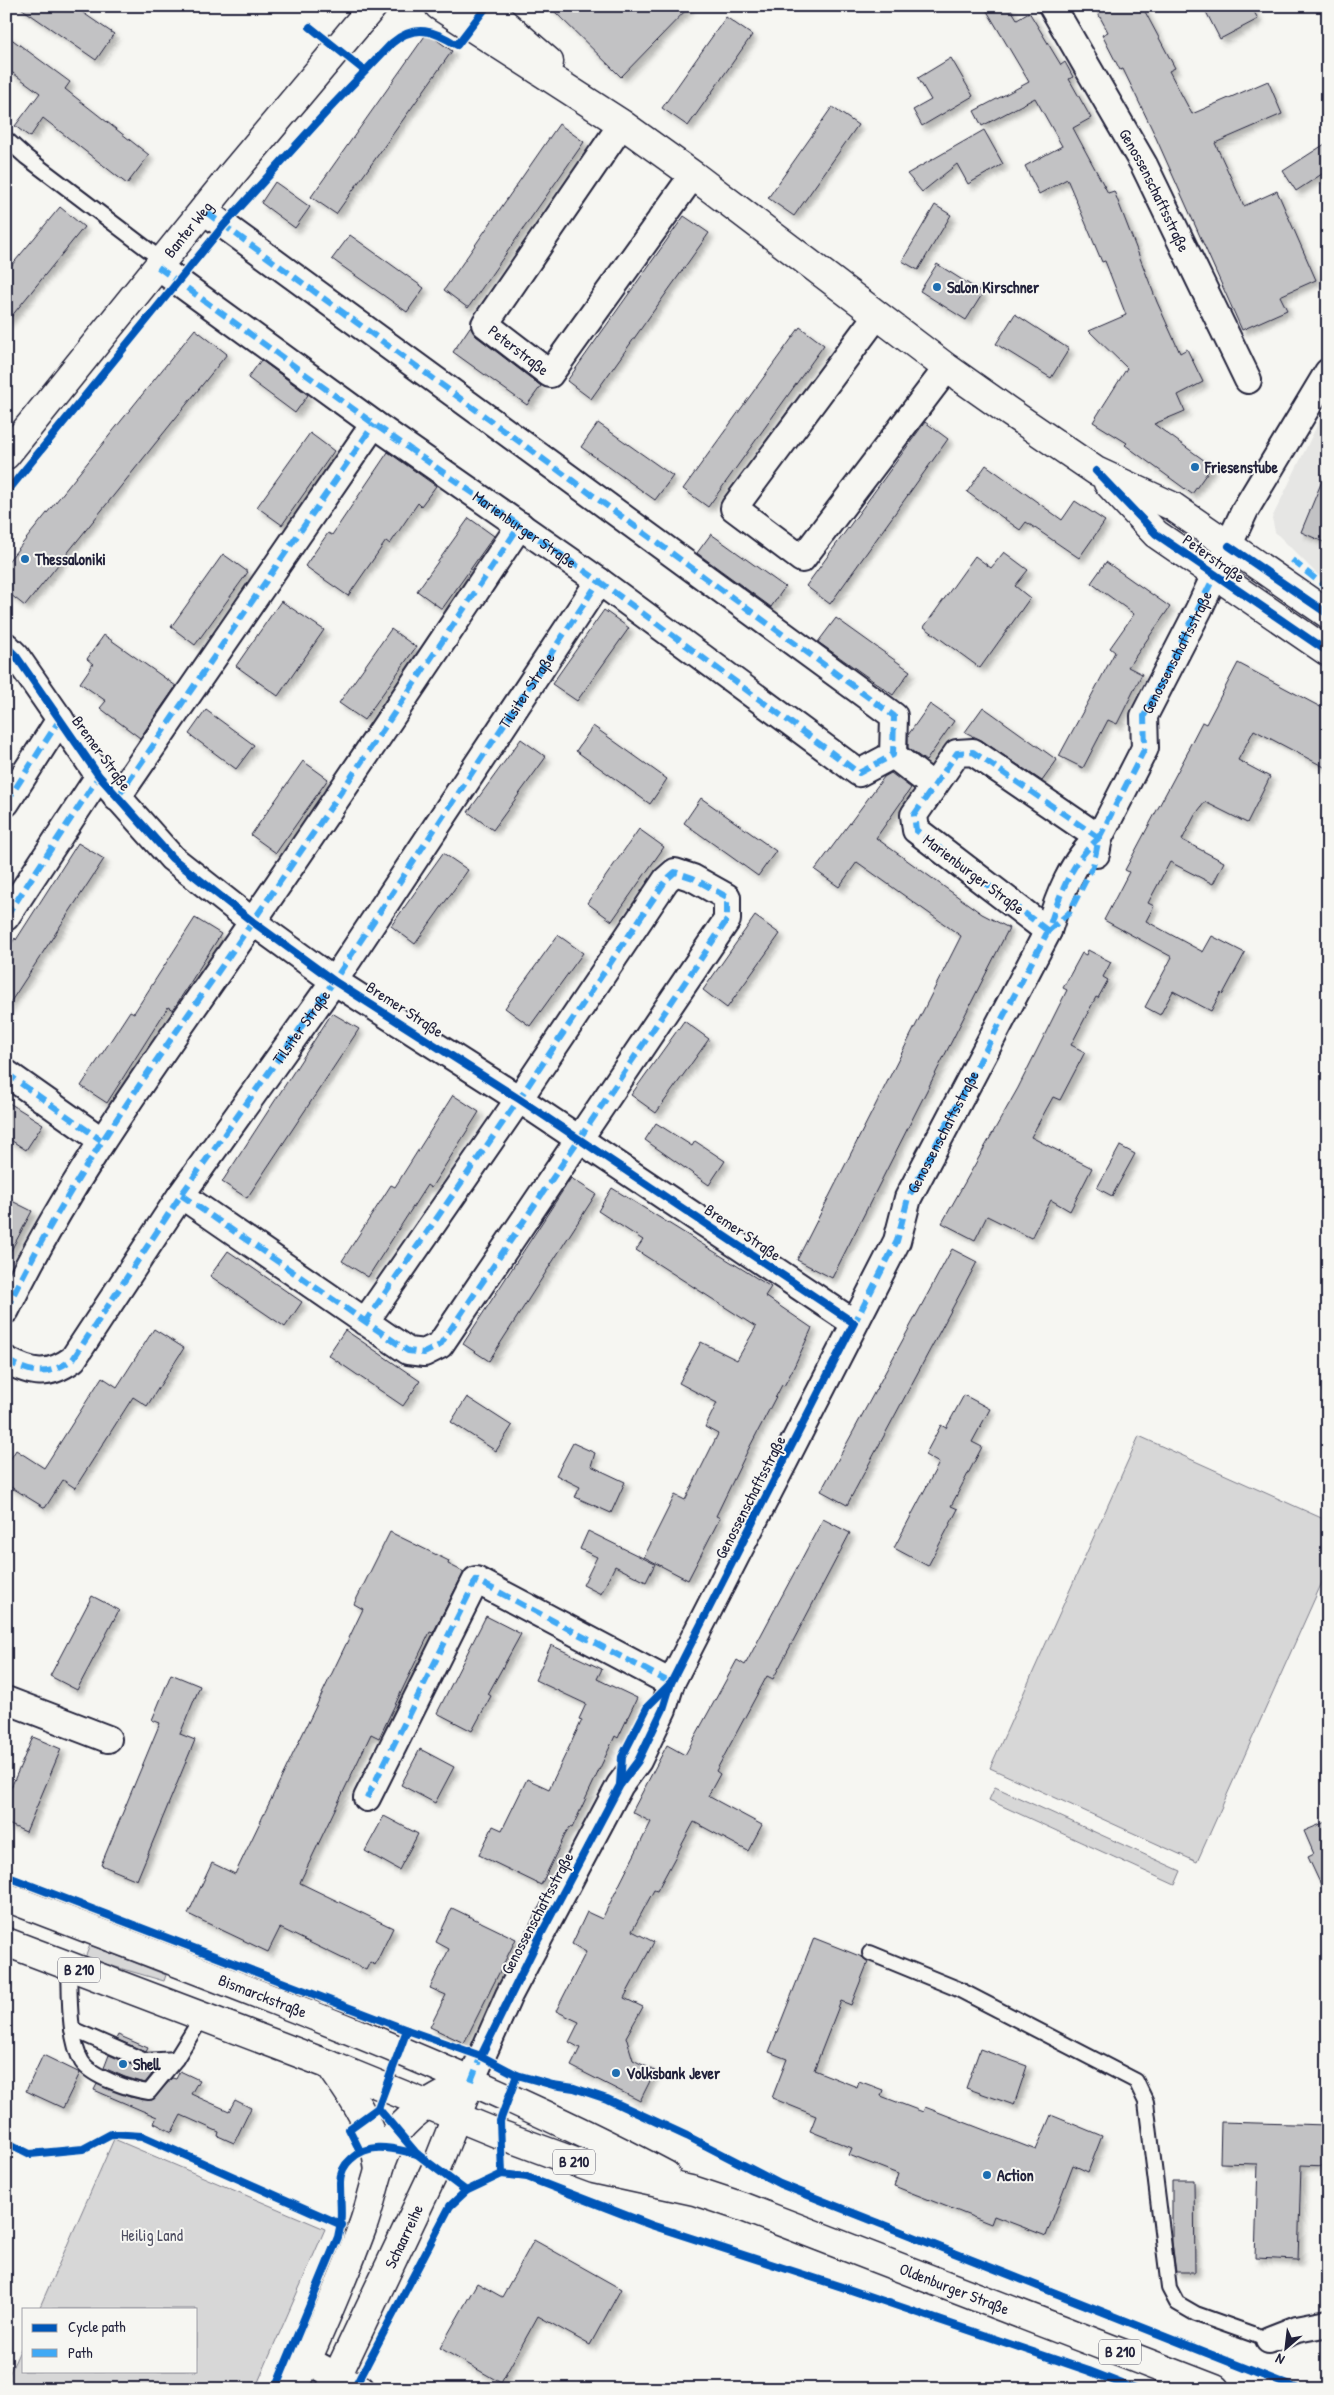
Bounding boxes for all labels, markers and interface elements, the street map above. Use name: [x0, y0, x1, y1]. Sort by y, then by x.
street label: Genossenschaftsstraße: [1114, 124, 1196, 256]
street label: Banter Weg: [158, 196, 217, 262]
place label: Salon Kirschner: [947, 276, 1040, 298]
marker: Salon Kirschner: [931, 281, 943, 293]
street label: Peterstraße: [484, 320, 554, 381]
place label: Friesenstube: [1204, 456, 1279, 478]
marker: Friesenstube: [1189, 461, 1201, 473]
street label: Marienburger Straße: [469, 485, 582, 574]
street label: Peterstraße: [1179, 529, 1250, 588]
place label: Thessaloniki: [34, 548, 106, 570]
marker: Thessaloniki: [19, 553, 31, 565]
street label: Genossenschaftsstraße: [1136, 586, 1217, 718]
street label: Tilsiter Straße: [493, 648, 560, 733]
street label: Bremer Straße: [67, 711, 137, 796]
street label: Marienburger Straße: [919, 829, 1030, 920]
street label: Bremer Straße: [362, 976, 448, 1042]
street label: Tilsiter Straße: [267, 985, 336, 1069]
street label: Genossenschaftsstraße: [902, 1066, 984, 1197]
street label: Bremer Straße: [700, 1198, 786, 1266]
street label: Genossenschaftsstraße: [709, 1431, 791, 1562]
street label: Genossenschaftsstraße: [496, 1848, 579, 1978]
road number: B 210: [58, 1958, 100, 1982]
street label: Bismarckstraße: [215, 1968, 311, 2023]
place label: Shell: [133, 2053, 161, 2075]
marker: Shell: [117, 2058, 129, 2070]
place label: Volksbank Jever: [626, 2062, 721, 2084]
marker: Volksbank Jever: [610, 2067, 622, 2079]
road number: B 210: [553, 2150, 595, 2174]
place label: Action: [997, 2164, 1034, 2186]
marker: Action: [981, 2169, 993, 2181]
street label: Schaarreihe: [379, 2200, 428, 2272]
park label: Heilig Land: [121, 2224, 183, 2246]
street label: Oldenburger Straße: [897, 2257, 1013, 2320]
legend: [22, 2308, 198, 2372]
text: Cycle path: [68, 2316, 126, 2337]
north arrow: [1262, 2322, 1312, 2372]
road number: B 210: [1099, 2340, 1141, 2364]
text: Path: [68, 2342, 93, 2363]
text: N: [1271, 2350, 1287, 2370]

